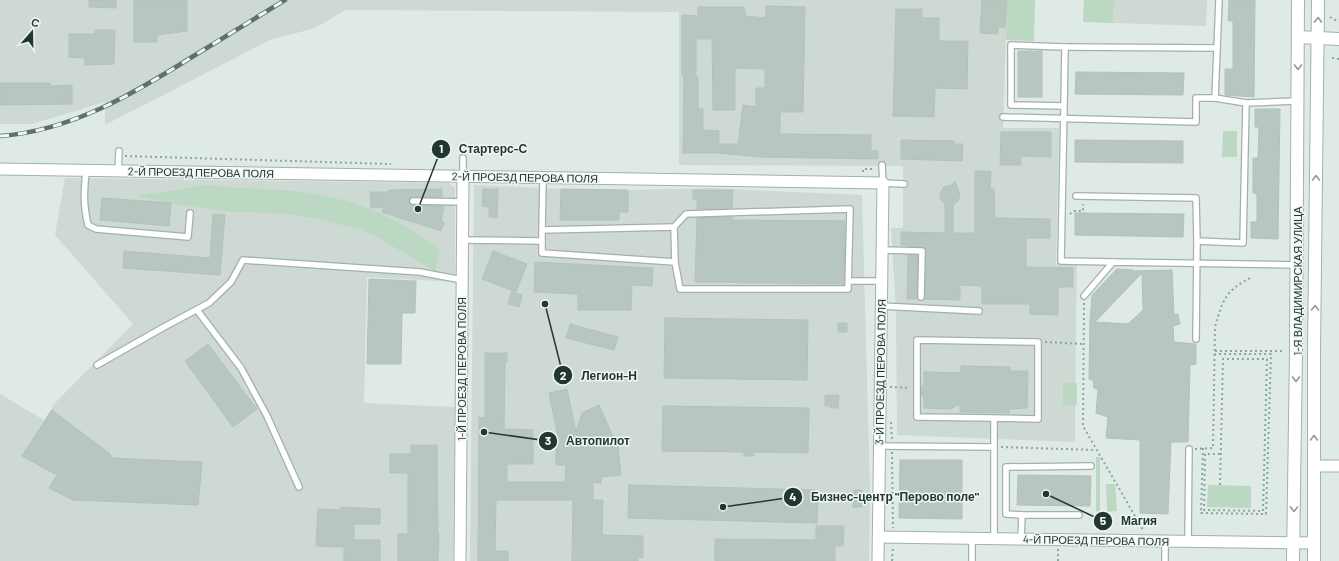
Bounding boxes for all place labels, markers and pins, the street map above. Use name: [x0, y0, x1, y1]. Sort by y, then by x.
callout: Стартерс-С: [431, 137, 535, 161]
callout: Легион-Н: [553, 363, 645, 387]
callout: Автопилот: [538, 429, 638, 453]
callout: Бизнес-центр "Перово поле": [783, 485, 987, 509]
callout: Магия: [1093, 509, 1165, 533]

